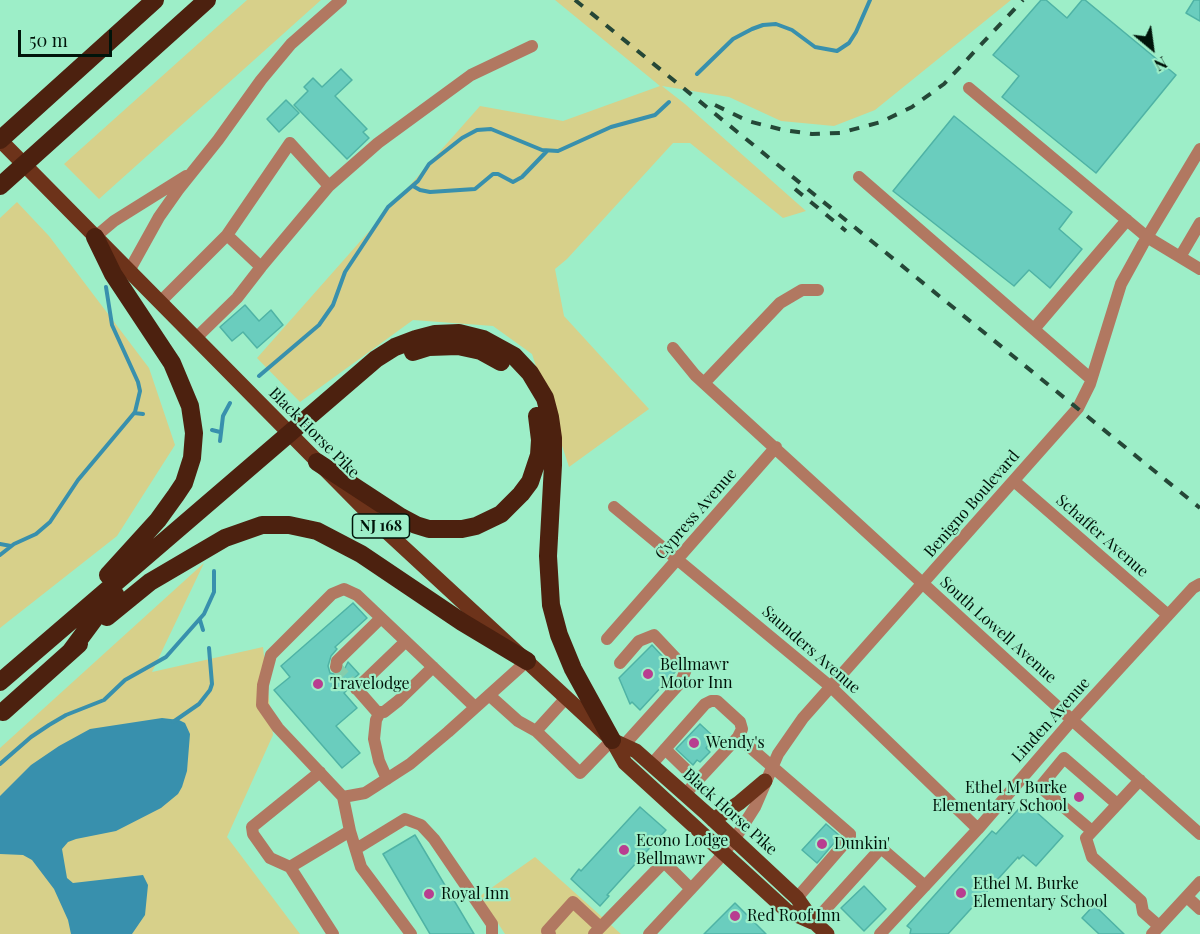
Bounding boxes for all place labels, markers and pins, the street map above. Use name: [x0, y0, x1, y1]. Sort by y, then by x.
place label: Bellmawr Motor Inn: [660, 655, 732, 693]
marker: Bellmawr Motor Inn: [641, 667, 655, 681]
place label: Travelodge: [330, 674, 410, 694]
marker: Travelodge: [311, 677, 325, 691]
place label: Wendy's: [706, 733, 765, 753]
marker: Wendy's: [687, 736, 701, 750]
place label: Ethel M Burke Elementary School: [932, 778, 1067, 816]
marker: Ethel M Burke Elementary School: [1072, 790, 1086, 804]
place label: Econo Lodge Bellmawr: [636, 831, 728, 869]
place label: Dunkin': [834, 834, 890, 854]
marker: Dunkin': [815, 837, 829, 851]
marker: Econo Lodge Bellmawr: [617, 843, 631, 857]
place label: Ethel M. Burke Elementary School: [973, 874, 1108, 912]
place label: Royal Inn: [441, 884, 509, 904]
marker: Ethel M. Burke Elementary School: [954, 886, 968, 900]
marker: Royal Inn: [422, 887, 436, 901]
place label: Red Roof Inn: [747, 906, 840, 926]
marker: Red Roof Inn: [728, 909, 742, 923]

